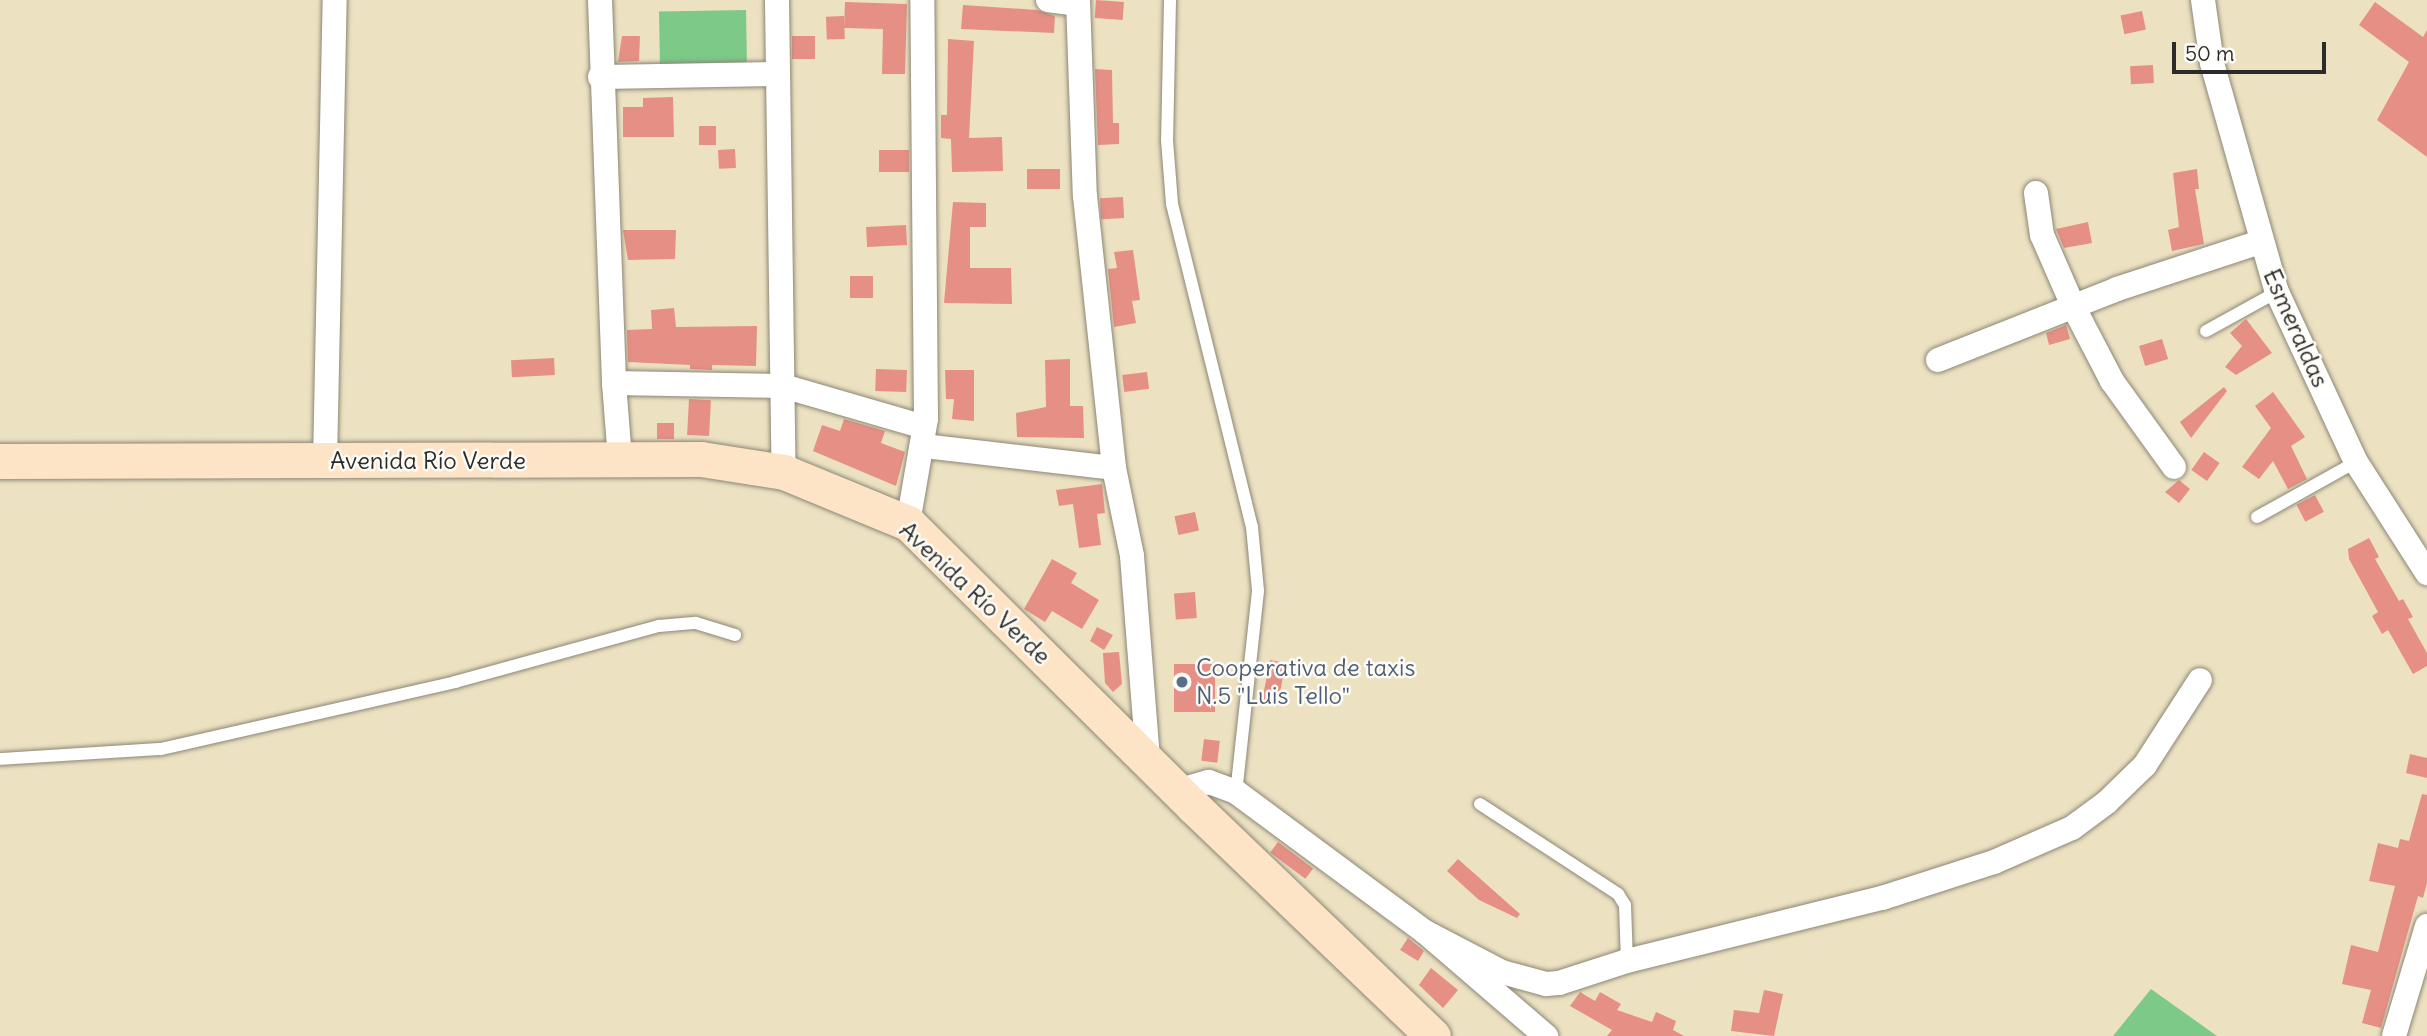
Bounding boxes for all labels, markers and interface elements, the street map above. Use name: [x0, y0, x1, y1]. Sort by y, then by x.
scale bar: [2175, 28, 2329, 72]
text: 50 m: [2185, 40, 2234, 67]
street label: Esmeraldas: [2257, 264, 2335, 392]
street label: Avenida Río Verde: [330, 447, 526, 475]
street label: Avenida Río Verde: [894, 516, 1056, 670]
place label: Cooperativa de taxis N.5 "Luis Tello": [1196, 654, 1415, 710]
marker: Cooperativa de taxis N.5 "Luis Tello": [1174, 674, 1190, 690]

